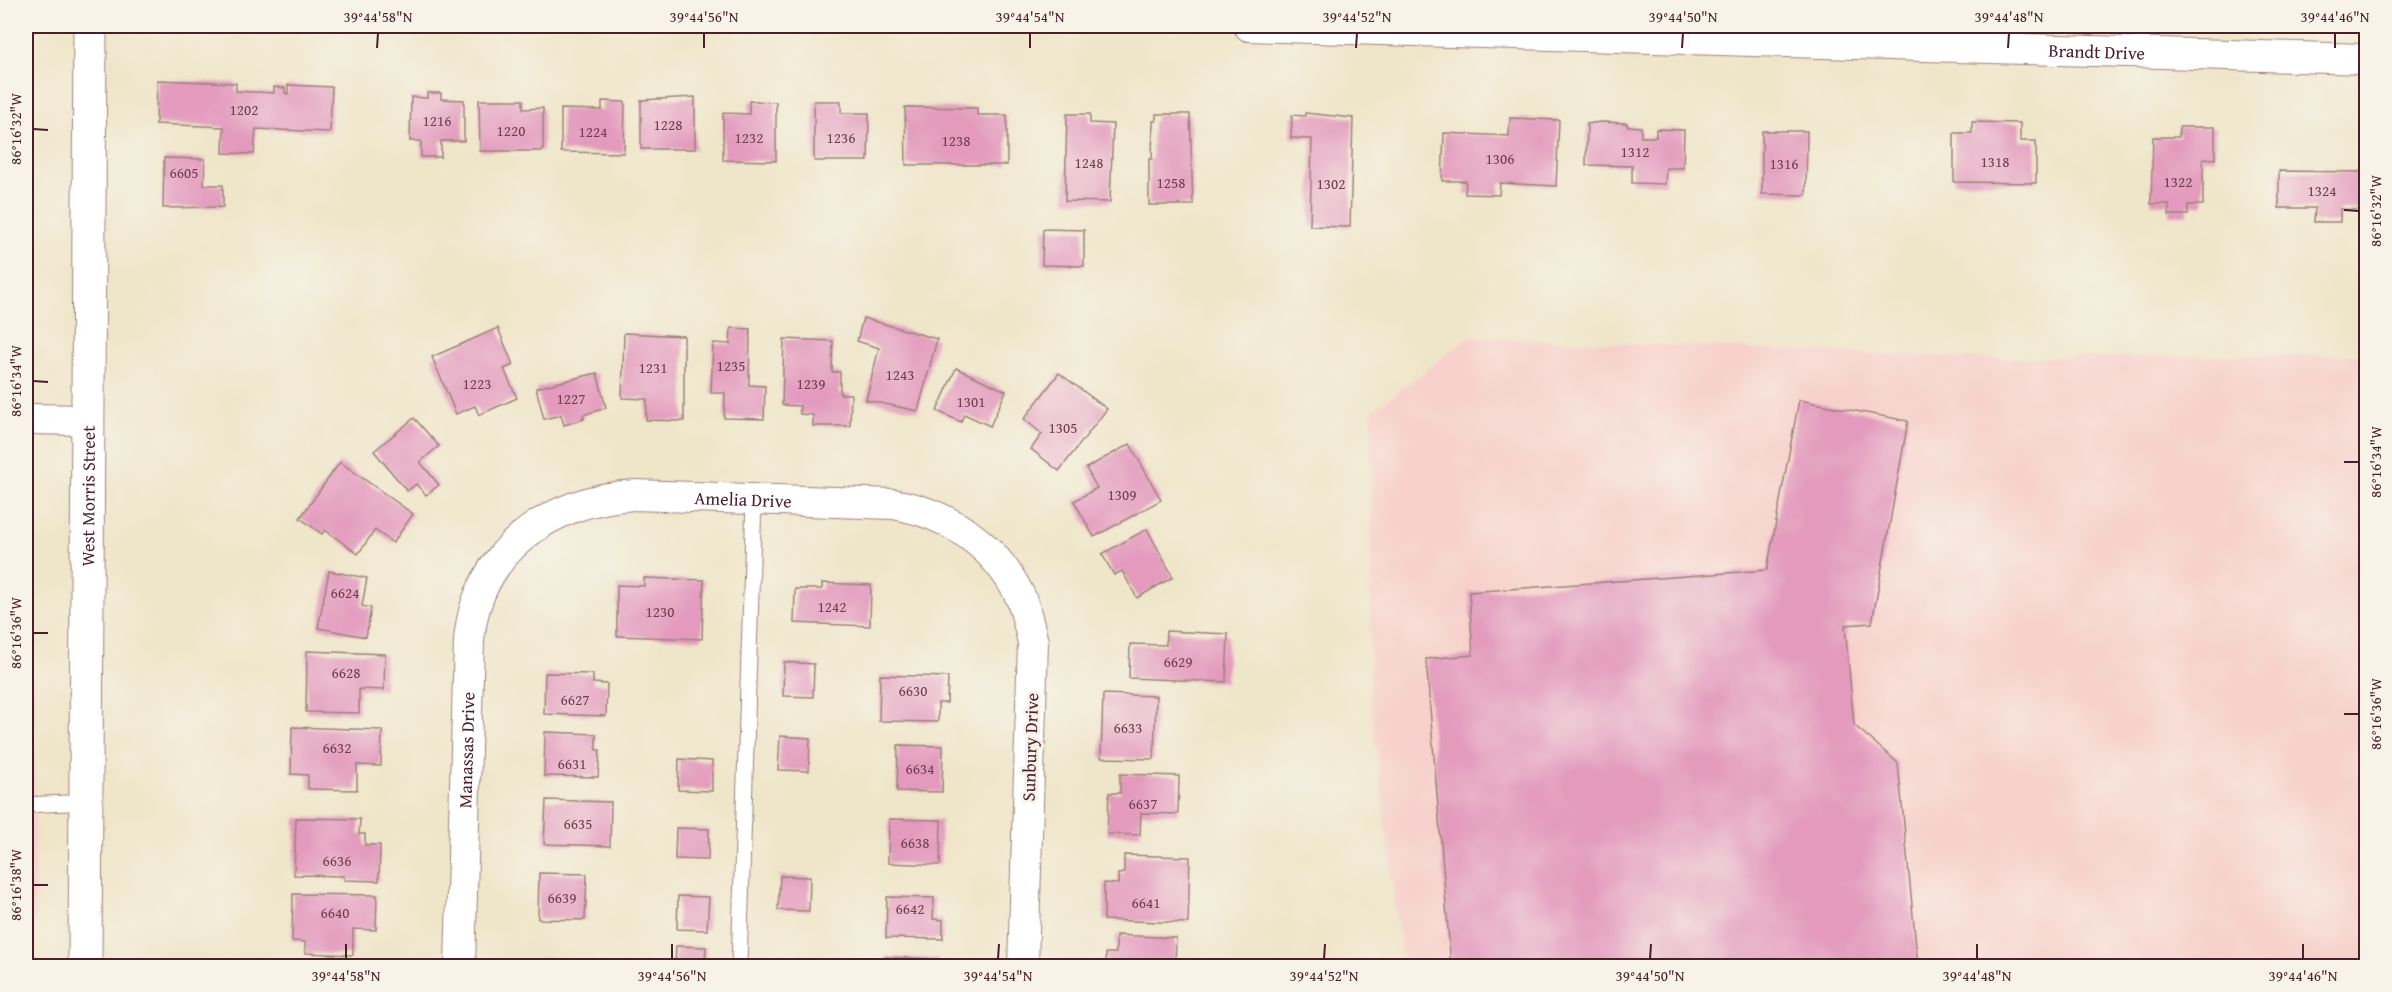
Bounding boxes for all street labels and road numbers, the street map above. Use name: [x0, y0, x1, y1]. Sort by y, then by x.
street label: Brandt Drive: [2048, 36, 2145, 66]
street label: West Morris Street: [74, 425, 101, 567]
street label: Amelia Drive: [694, 484, 792, 514]
street label: Manassas Drive: [451, 692, 481, 809]
street label: Sunbury Drive: [1015, 692, 1045, 802]

